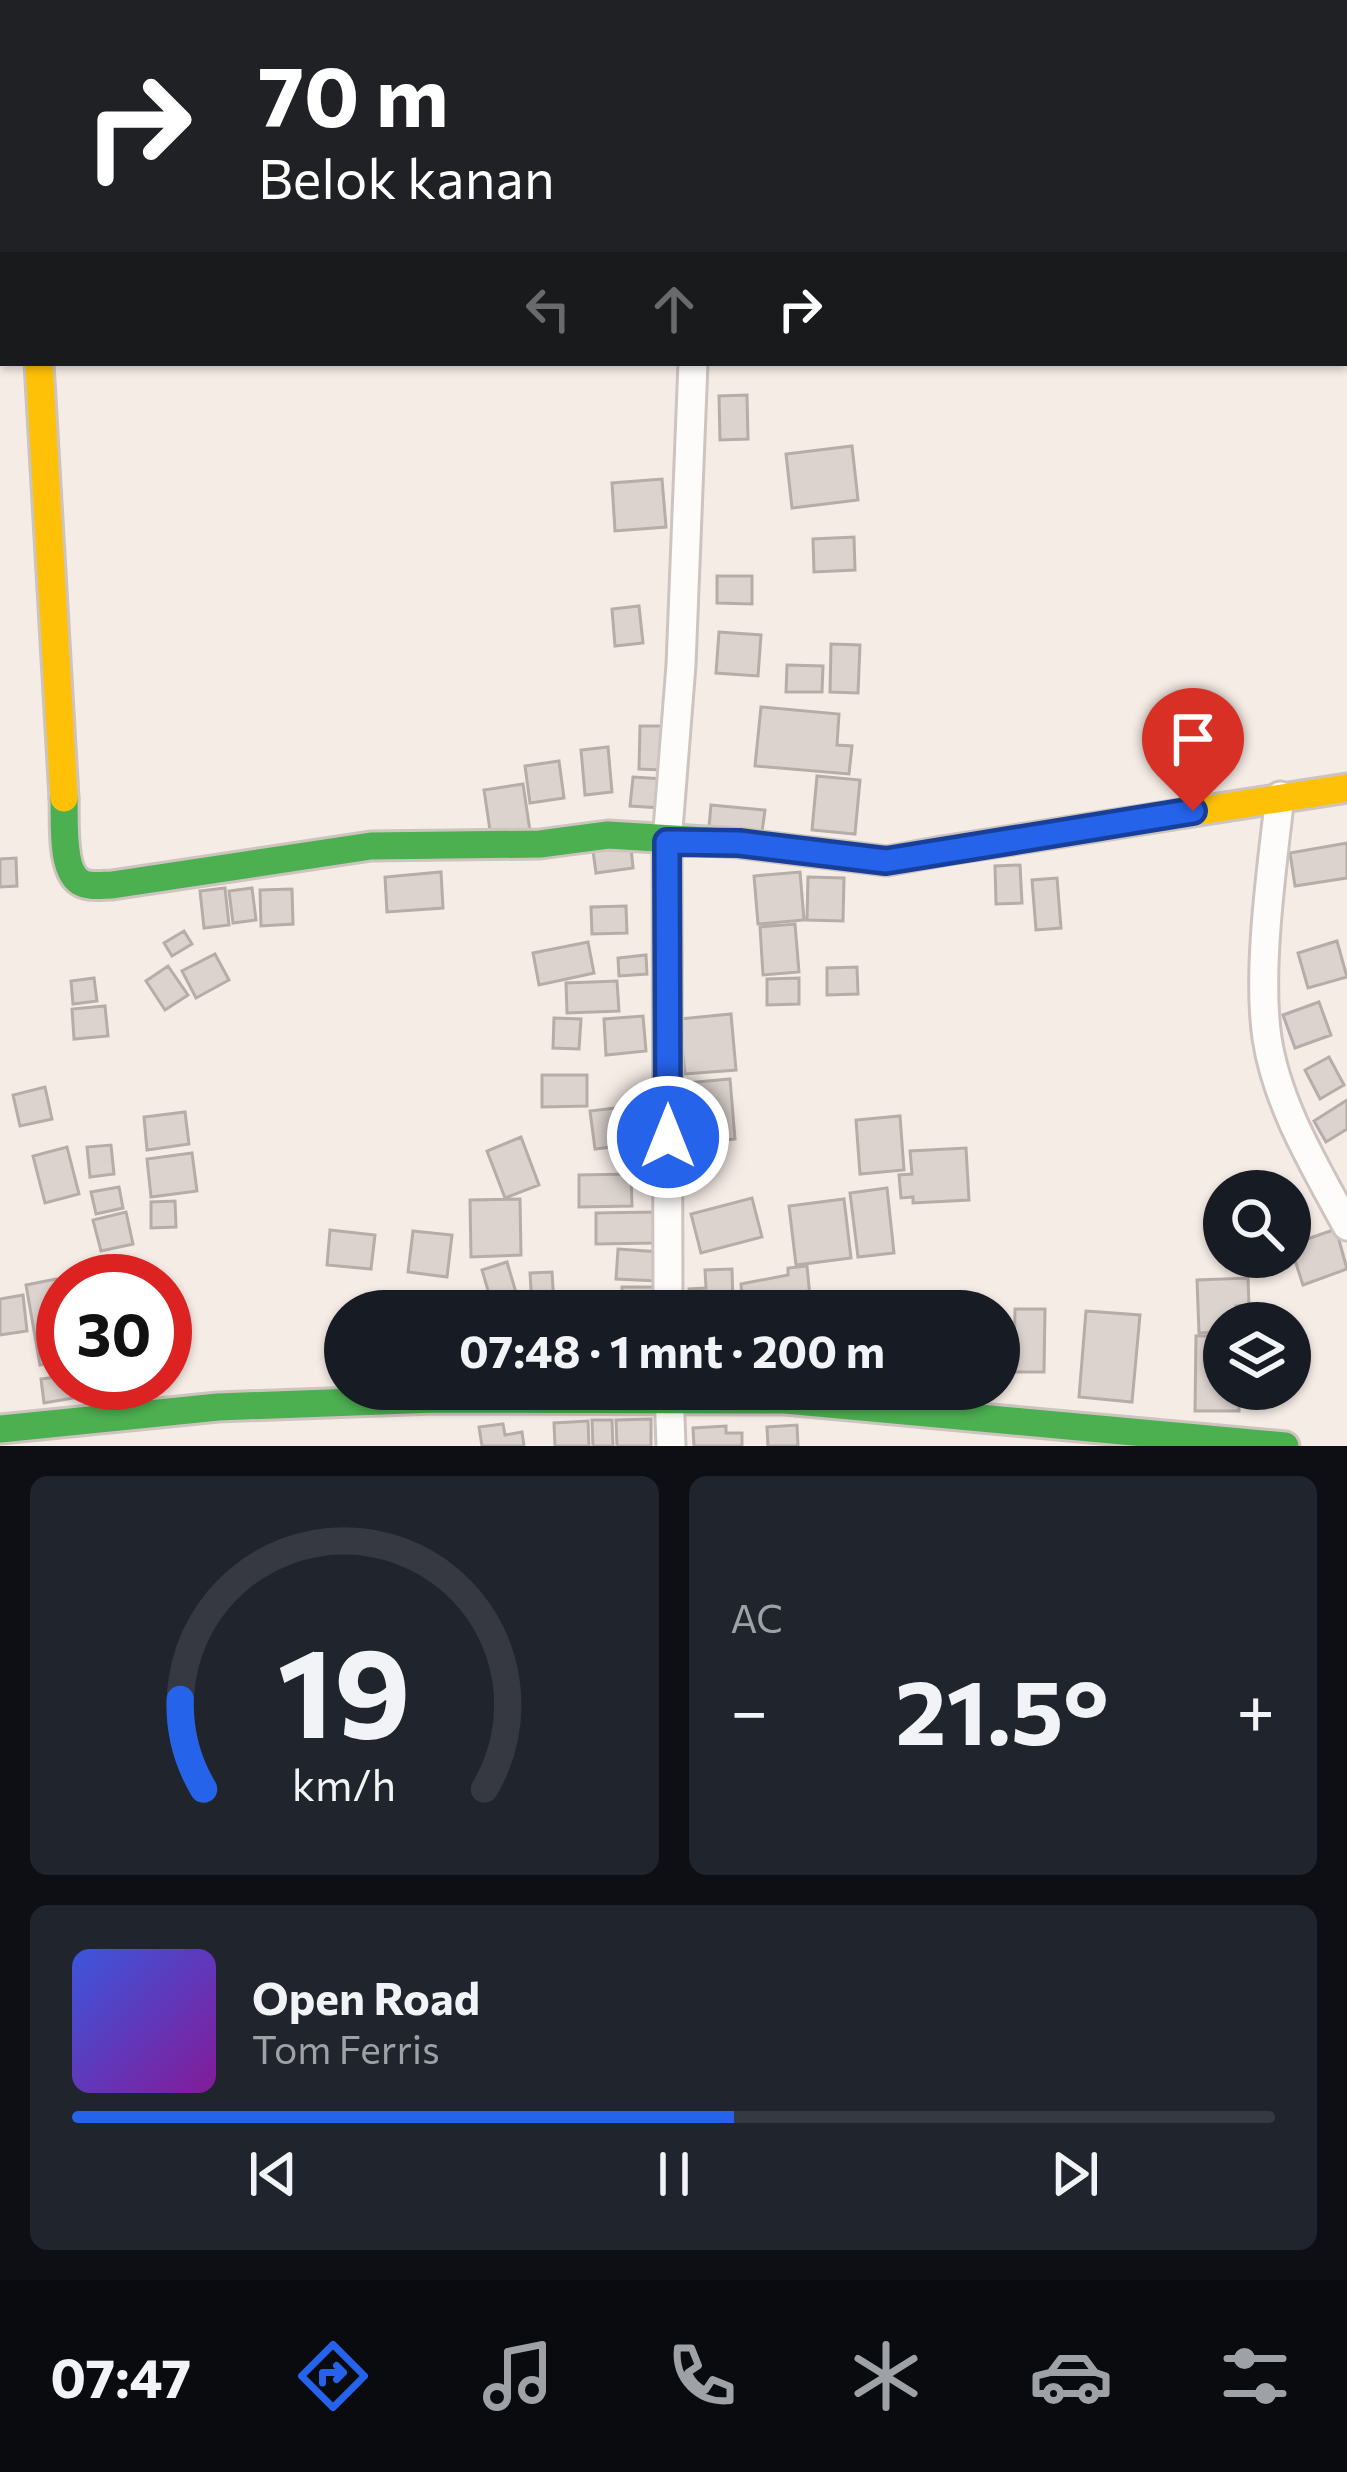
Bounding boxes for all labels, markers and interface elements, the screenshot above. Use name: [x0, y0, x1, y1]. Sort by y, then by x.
text: 70 m: [258, 42, 449, 144]
icon: right: [60, 48, 216, 204]
text: Belok kanan: [258, 144, 555, 210]
icon: left: [515, 276, 581, 342]
icon: ahead: [641, 276, 707, 342]
icon: right: [767, 276, 833, 342]
pin: [1142, 688, 1244, 811]
icon: arrive: [1160, 706, 1226, 772]
position arrow: [605, 1074, 731, 1200]
map controls: [1203, 1170, 1311, 1410]
button: search: [1203, 1170, 1311, 1278]
speed limit sign: 30: [36, 1254, 192, 1410]
button: layers: [1203, 1302, 1311, 1410]
text: 07:48 · 1 mnt · 200 m: [459, 1322, 885, 1377]
text: AC: [731, 1593, 783, 1641]
text: 19: [278, 1611, 411, 1764]
text: 21.5°: [895, 1653, 1109, 1764]
text: −: [731, 1668, 768, 1749]
text: +: [1236, 1668, 1275, 1749]
text: km/h: [292, 1756, 396, 1809]
text: Open Road: [252, 1969, 480, 2024]
text: Tom Ferris: [252, 2024, 440, 2072]
icon: previous: [240, 2141, 306, 2207]
icon: pause: [641, 2141, 707, 2207]
icon: next: [1042, 2141, 1108, 2207]
icon: directions: [291, 2334, 375, 2418]
icon: music: [476, 2334, 560, 2418]
icon: phone: [660, 2334, 744, 2418]
icon: climate: [844, 2334, 928, 2418]
icon: car: [1029, 2334, 1113, 2418]
icon: filters: [1213, 2334, 1297, 2418]
text: 07:47: [50, 2343, 191, 2409]

